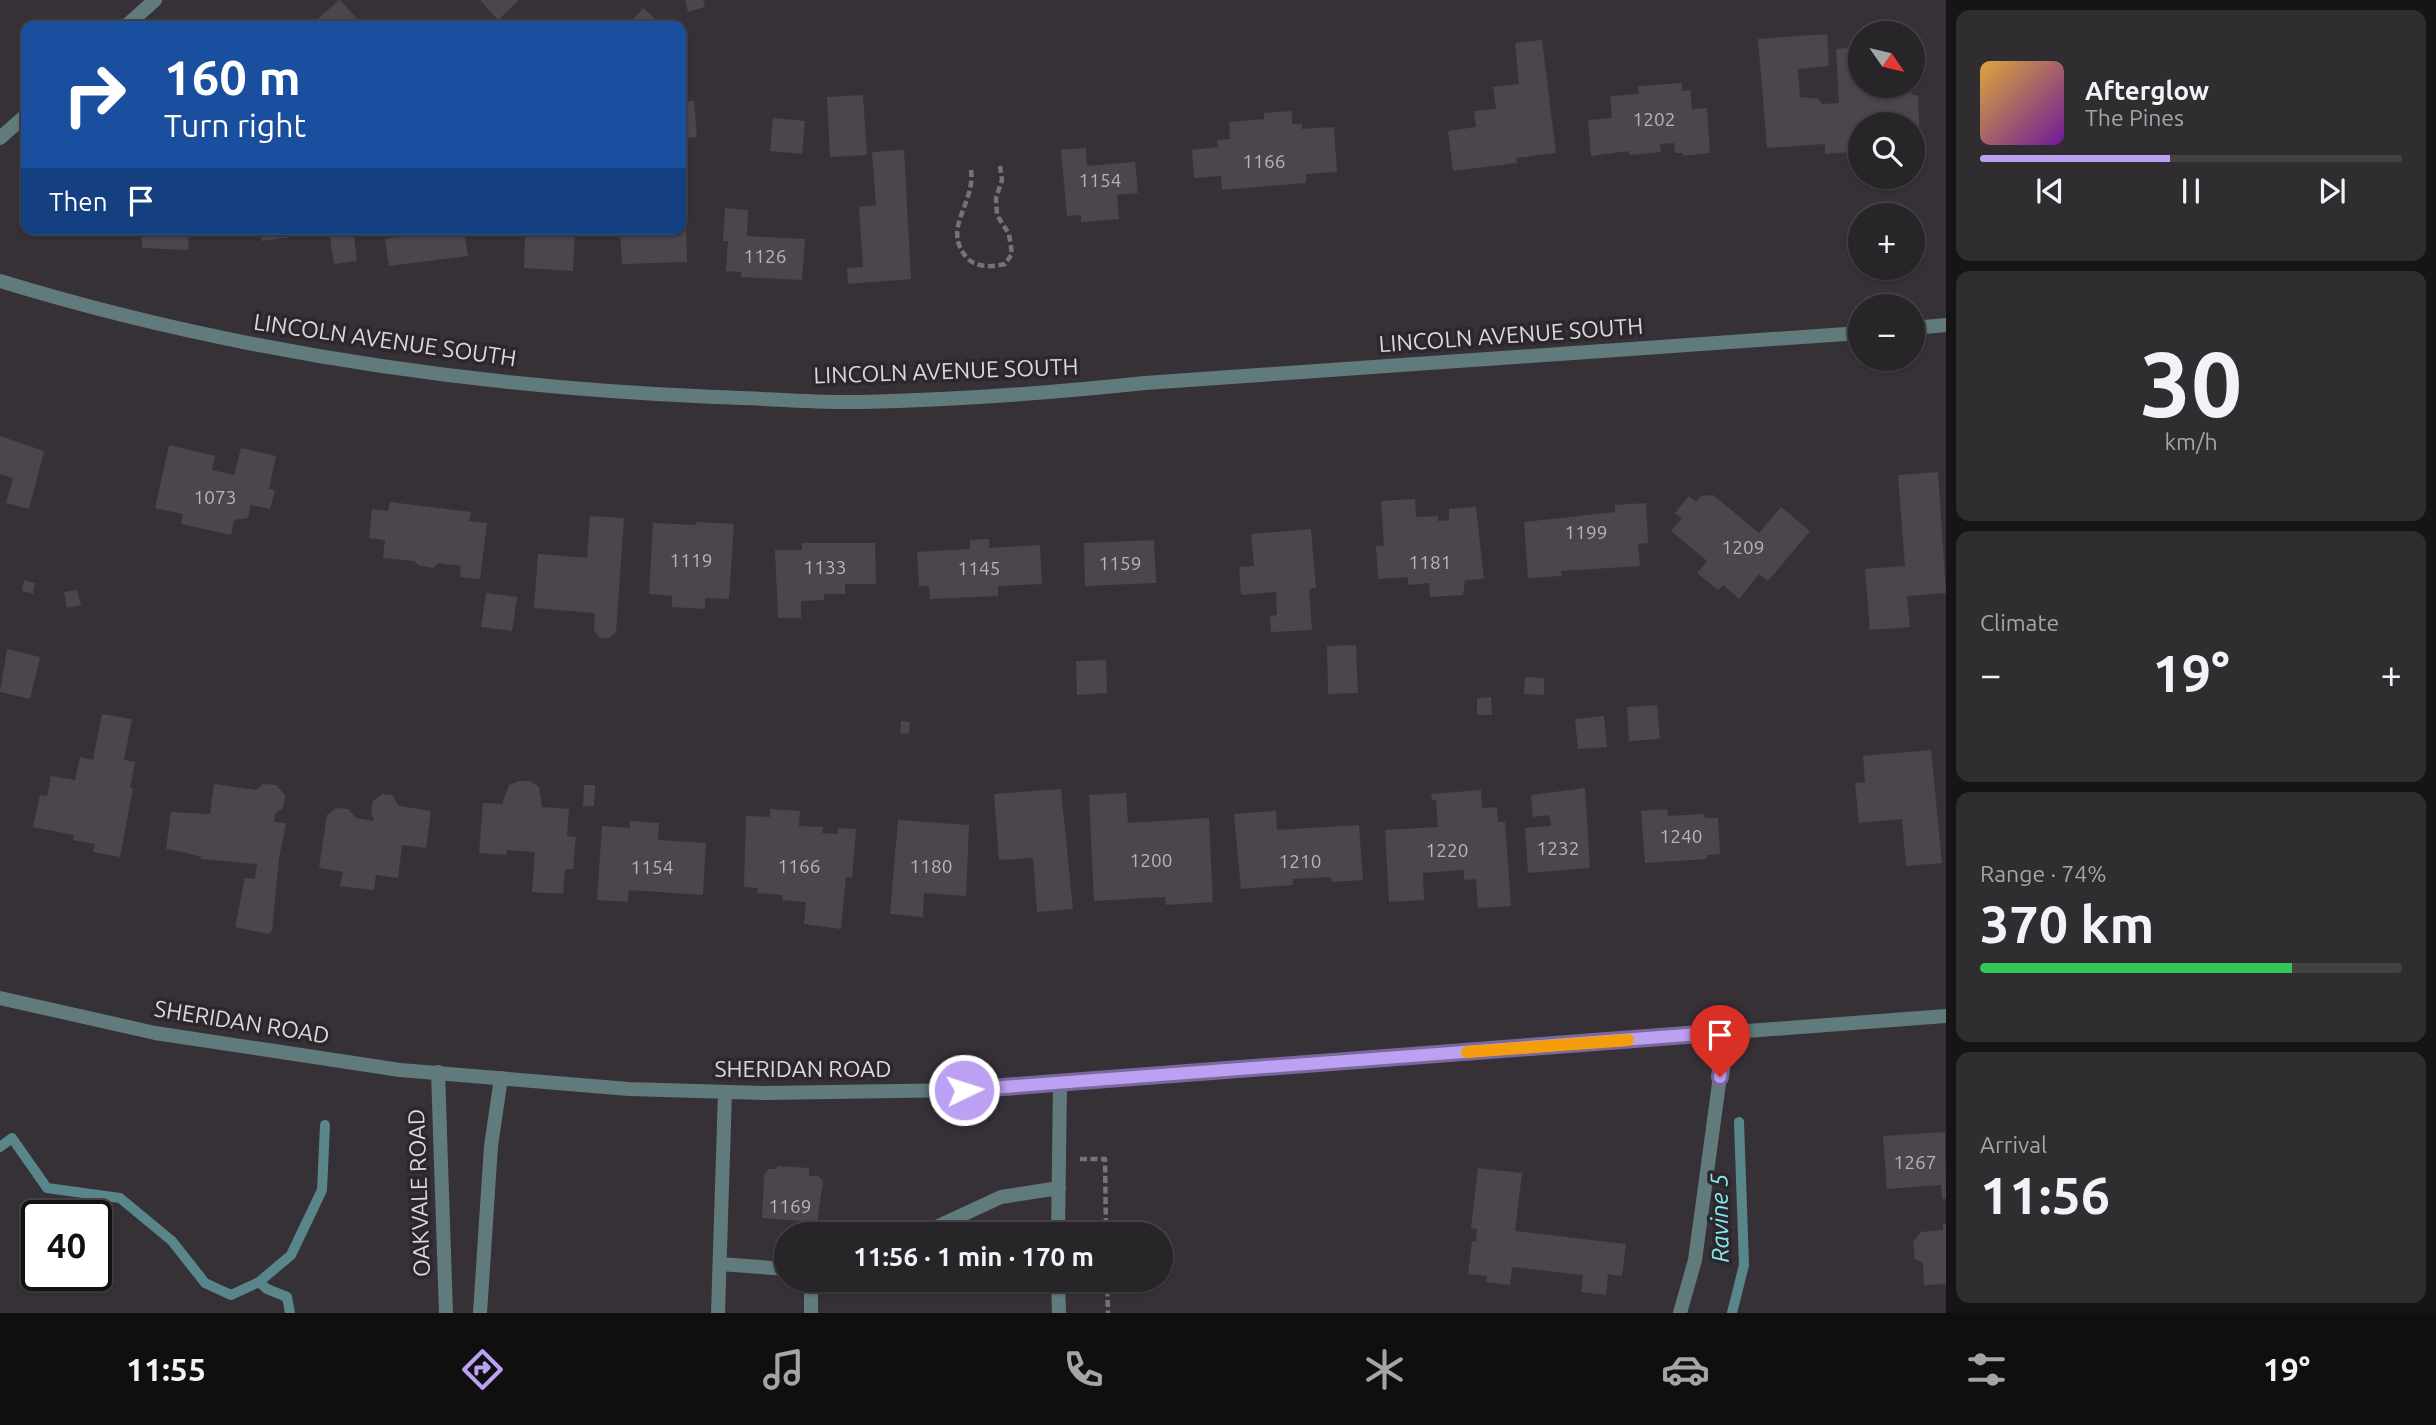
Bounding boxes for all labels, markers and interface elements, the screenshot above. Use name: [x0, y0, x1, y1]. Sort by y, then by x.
north arrow: [1848, 21, 1925, 98]
map controls: [1848, 21, 1925, 371]
icon: right: [49, 49, 140, 140]
text: 160 m: [164, 49, 301, 104]
text: Afterglow: [2085, 76, 2209, 105]
text: The Pines: [2085, 105, 2184, 130]
text: Turn right: [164, 107, 306, 143]
house number: 1202: [1633, 108, 1675, 130]
button: search: [1848, 112, 1925, 189]
house number: 1166: [1243, 150, 1285, 172]
house number: 1154: [1079, 169, 1121, 191]
icon: previous: [2031, 172, 2069, 210]
icon: pause: [2172, 172, 2210, 210]
icon: next: [2313, 172, 2351, 210]
icon: arrive: [122, 182, 160, 220]
text: Then: [49, 187, 108, 216]
button: +: [1848, 203, 1925, 280]
house number: 1126: [744, 245, 786, 267]
button: −: [1848, 294, 1925, 371]
street label: LINCOLN AVENUE SOUTH: [252, 309, 518, 370]
street label: LINCOLN AVENUE SOUTH: [1378, 313, 1644, 356]
text: 30: [2140, 332, 2242, 434]
street label: LINCOLN AVENUE SOUTH: [813, 353, 1079, 388]
text: km/h: [2164, 429, 2218, 454]
house number: 1073: [194, 486, 236, 508]
house number: 1199: [1565, 521, 1607, 543]
house number: 1209: [1722, 536, 1764, 558]
house number: 1119: [670, 549, 712, 571]
house number: 1181: [1409, 551, 1451, 573]
house number: 1159: [1099, 552, 1141, 574]
house number: 1133: [804, 556, 846, 578]
house number: 1145: [958, 557, 1000, 579]
text: Climate: [1980, 610, 2059, 635]
text: 19°: [2152, 644, 2230, 702]
text: −: [1980, 653, 2001, 695]
text: +: [2381, 653, 2402, 695]
house number: 1240: [1660, 825, 1702, 847]
house number: 1232: [1537, 837, 1579, 859]
house number: 1220: [1426, 839, 1468, 861]
house number: 1200: [1130, 849, 1172, 871]
house number: 1210: [1279, 850, 1321, 872]
house number: 1166: [778, 855, 820, 877]
house number: 1180: [910, 855, 952, 877]
house number: 1154: [631, 856, 673, 878]
text: Range · 74%: [1980, 861, 2107, 886]
text: 370 km: [1980, 895, 2154, 953]
street label: SHERIDAN ROAD: [153, 995, 331, 1048]
pin: [1690, 1005, 1750, 1077]
icon: arrive: [1701, 1016, 1739, 1054]
position arrow: [927, 1053, 1001, 1127]
street label: SHERIDAN ROAD: [715, 1056, 892, 1081]
street label: OAKVALE ROAD: [403, 1108, 434, 1278]
text: Arrival: [1980, 1132, 2047, 1157]
house number: 1267: [1894, 1151, 1936, 1173]
text: 11:56: [1980, 1166, 2110, 1224]
water label: Ravine 5: [1705, 1173, 1734, 1263]
house number: 1169: [769, 1195, 811, 1217]
speed limit sign: 40: [21, 1200, 112, 1291]
text: 11:56 · 1 min · 170 m: [853, 1242, 1094, 1271]
icon: directions: [458, 1345, 507, 1394]
icon: music: [759, 1345, 808, 1394]
icon: phone: [1059, 1345, 1108, 1394]
icon: climate: [1360, 1345, 1409, 1394]
icon: car: [1661, 1345, 1710, 1394]
icon: filters: [1962, 1345, 2011, 1394]
text: 11:55: [126, 1351, 206, 1387]
text: 19°: [2263, 1351, 2310, 1387]

